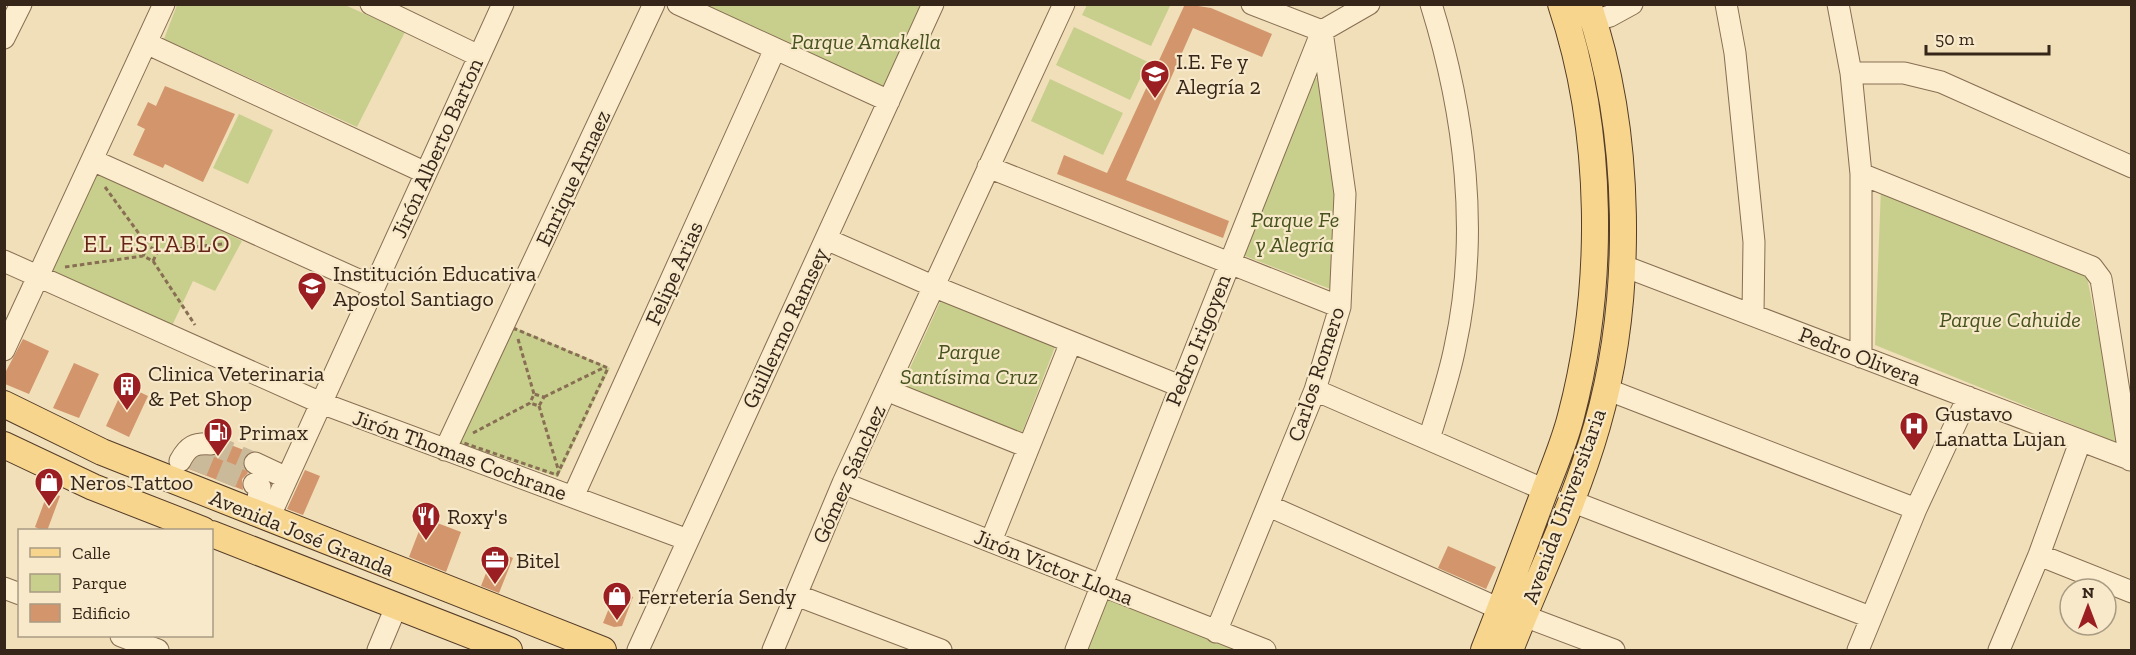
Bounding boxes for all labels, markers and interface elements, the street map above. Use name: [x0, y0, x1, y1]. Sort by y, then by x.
scale bar: [1926, 18, 2049, 56]
park label: Parque Amakella: [791, 28, 941, 55]
text: 50 m: [1935, 28, 1975, 50]
place label: I.E. Fe y Alegría 2: [1176, 48, 1261, 100]
street label: Jirón Alberto Barton: [385, 53, 489, 242]
school or university icon: I.E. Fe y Alegría 2: [1139, 58, 1171, 100]
street label: Enrique Arnaez: [530, 106, 616, 250]
park label: Parque Fe y Alegría: [1251, 206, 1339, 258]
street label: Felipe Arias: [639, 217, 709, 329]
district label: EL ESTABLO: [83, 229, 231, 258]
street label: Guillermo Ramsey: [736, 243, 834, 413]
place label: Institución Educativa Apostol Santiago: [333, 260, 537, 312]
school or university icon: Institución Educativa Apostol Santiago: [296, 270, 328, 312]
street label: Pedro Irigoyen: [1159, 270, 1237, 410]
street label: Carlos Romero: [1282, 303, 1350, 445]
park label: Parque Cahuide: [1939, 306, 2081, 333]
street label: Pedro Olivera: [1795, 320, 1925, 392]
park label: Parque Santísima Cruz: [900, 338, 1038, 390]
place label: Clinica Veterinaria & Pet Shop: [148, 360, 325, 412]
building icon: Clinica Veterinaria & Pet Shop: [111, 370, 143, 412]
street label: Gómez Sánchez: [806, 400, 892, 548]
place label: Gustavo Lanatta Lujan: [1935, 400, 2066, 452]
street label: Jirón Thomas Cochrane: [349, 404, 571, 506]
street label: Avenida Universitaria: [1516, 404, 1612, 607]
hospital icon: Gustavo Lanatta Lujan: [1898, 410, 1930, 452]
fuel station icon: Primax: [202, 416, 234, 458]
place label: Primax: [239, 419, 308, 446]
shop icon: Neros Tattoo: [33, 466, 65, 508]
place label: Neros Tattoo: [70, 469, 193, 496]
street label: Avenida José Granda: [206, 484, 399, 582]
restaurant icon: Roxy's: [410, 500, 442, 542]
place label: Roxy's: [447, 503, 508, 530]
street label: Jirón Víctor Llona: [971, 523, 1138, 611]
legend: [18, 529, 213, 637]
text: Calle: [72, 542, 110, 564]
office icon: Bitel: [479, 544, 511, 586]
place label: Bitel: [516, 547, 560, 574]
text: Parque: [72, 572, 127, 594]
north arrow: [2058, 577, 2118, 637]
shop icon: Ferretería Sendy: [601, 580, 633, 622]
place label: Ferretería Sendy: [638, 583, 797, 610]
text: N: [2082, 583, 2094, 602]
text: Edificio: [72, 602, 130, 624]

